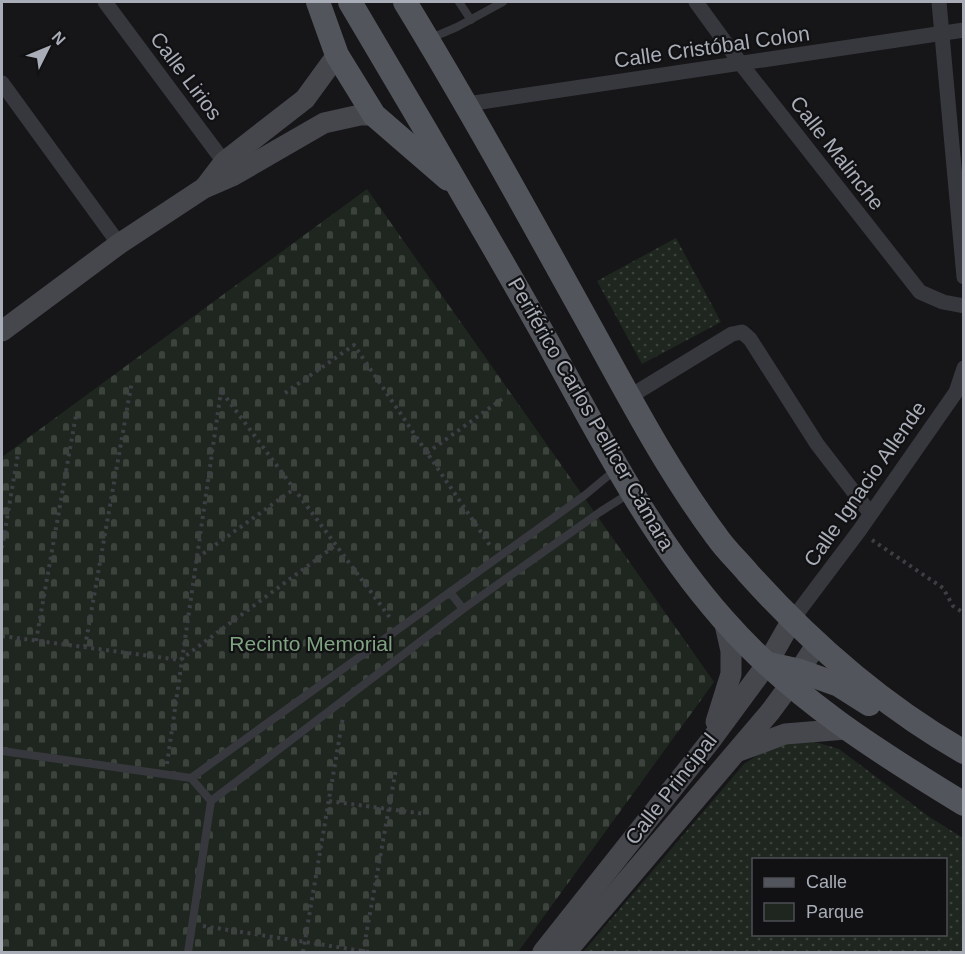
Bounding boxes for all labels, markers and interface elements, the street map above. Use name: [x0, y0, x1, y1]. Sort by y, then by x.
north arrow: [18, 18, 78, 78]
street label: Calle Cristóbal Colon: [613, 21, 811, 72]
street label: Calle Lirios: [146, 27, 227, 124]
text: N: [48, 28, 69, 48]
street label: Calle Malinche: [786, 91, 889, 214]
street label: Periférico Carlos Pellicer Cámara: [504, 274, 679, 554]
street label: Calle Ignacio Allende: [799, 397, 930, 571]
park label: Recinto Memorial: [229, 632, 393, 655]
street label: Calle Principal: [620, 729, 721, 849]
legend: [752, 858, 947, 936]
text: Calle: [806, 872, 847, 892]
text: Parque: [806, 902, 864, 922]

